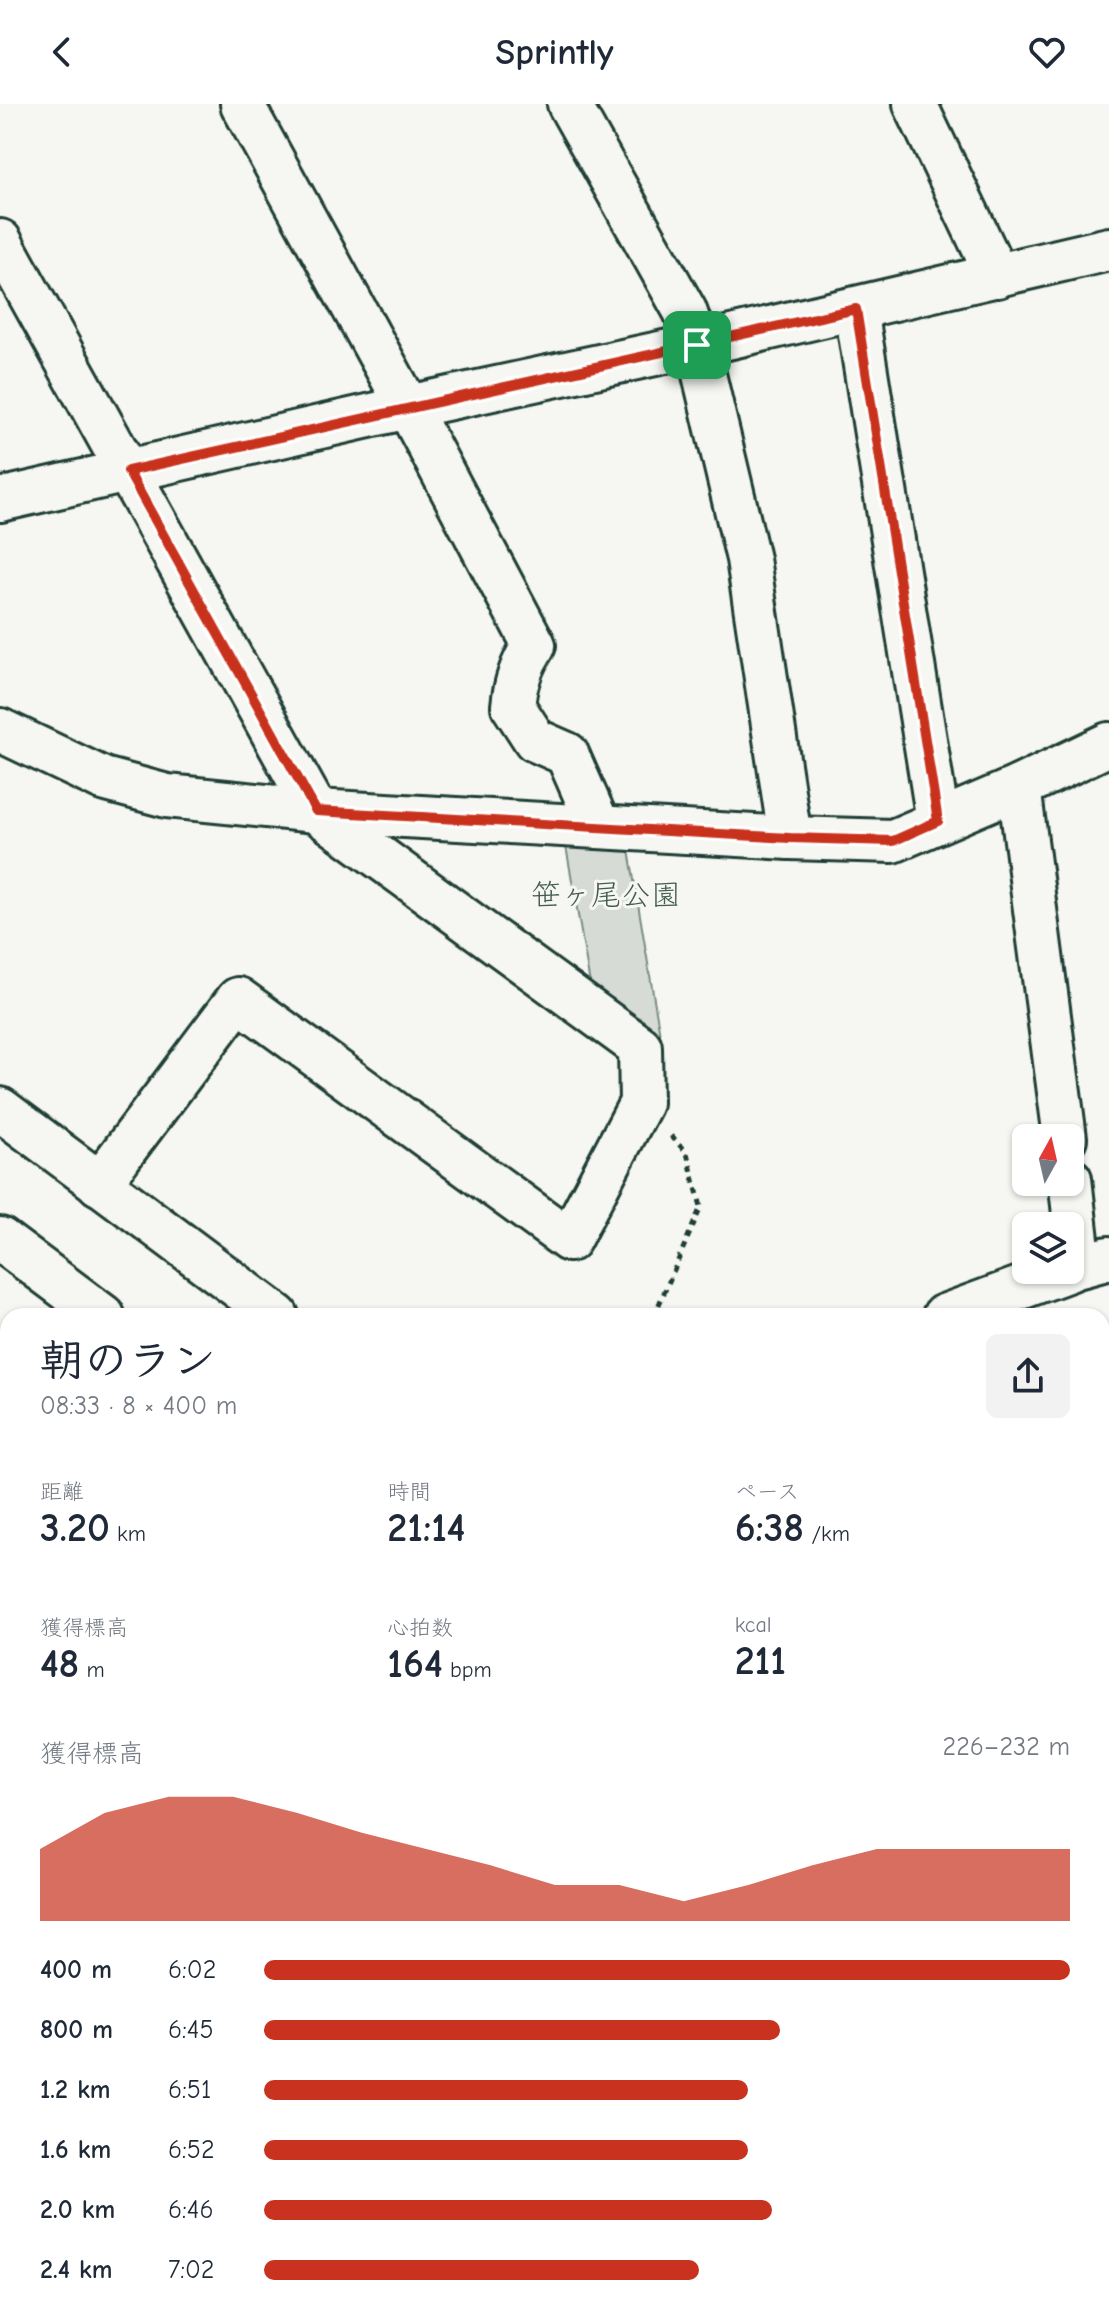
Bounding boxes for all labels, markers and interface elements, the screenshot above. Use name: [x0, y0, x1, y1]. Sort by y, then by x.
icon: back: [40, 30, 84, 74]
icon: heart: [1025, 30, 1069, 74]
text: Sprintly: [495, 32, 614, 73]
pin: [663, 311, 731, 379]
icon: arrive: [675, 323, 719, 367]
park label: 笹ヶ尾公園: [531, 878, 681, 913]
north arrow: [1012, 1124, 1084, 1196]
map controls: [1012, 1124, 1084, 1284]
button: layers: [1012, 1212, 1084, 1284]
button: share: [986, 1334, 1070, 1418]
text: 朝のラン: [40, 1335, 216, 1386]
text: 08:33 · 8 × 400 m: [40, 1391, 237, 1421]
text: 距離: [40, 1479, 84, 1505]
text: 時間: [387, 1479, 431, 1505]
text: ペース: [735, 1479, 799, 1505]
text: 3.20: [40, 1505, 110, 1551]
text: 21:14: [387, 1505, 465, 1551]
text: 6:38: [735, 1505, 804, 1551]
text: km: [110, 1521, 146, 1547]
text: /km: [804, 1521, 850, 1547]
text: kcal: [735, 1612, 772, 1638]
text: 獲得標高: [40, 1615, 128, 1641]
text: 心拍数: [387, 1615, 453, 1641]
text: 211: [735, 1638, 786, 1684]
text: 48: [40, 1641, 79, 1687]
text: 164: [387, 1641, 443, 1687]
text: m: [79, 1657, 105, 1683]
text: bpm: [443, 1657, 492, 1683]
text: 226–232 m: [943, 1732, 1070, 1762]
text: 獲得標高: [40, 1739, 144, 1769]
text: 400 m: [40, 1955, 112, 1985]
text: 6:02: [168, 1955, 216, 1985]
text: 800 m: [40, 2015, 113, 2045]
text: 6:45: [168, 2015, 213, 2045]
text: 1.2 km: [40, 2075, 111, 2105]
text: 6:51: [168, 2075, 211, 2105]
text: 1.6 km: [40, 2135, 111, 2165]
text: 6:52: [168, 2135, 215, 2165]
text: 2.0 km: [40, 2195, 115, 2225]
text: 6:46: [168, 2195, 213, 2225]
text: 2.4 km: [40, 2255, 112, 2285]
text: 7:02: [168, 2255, 214, 2285]

